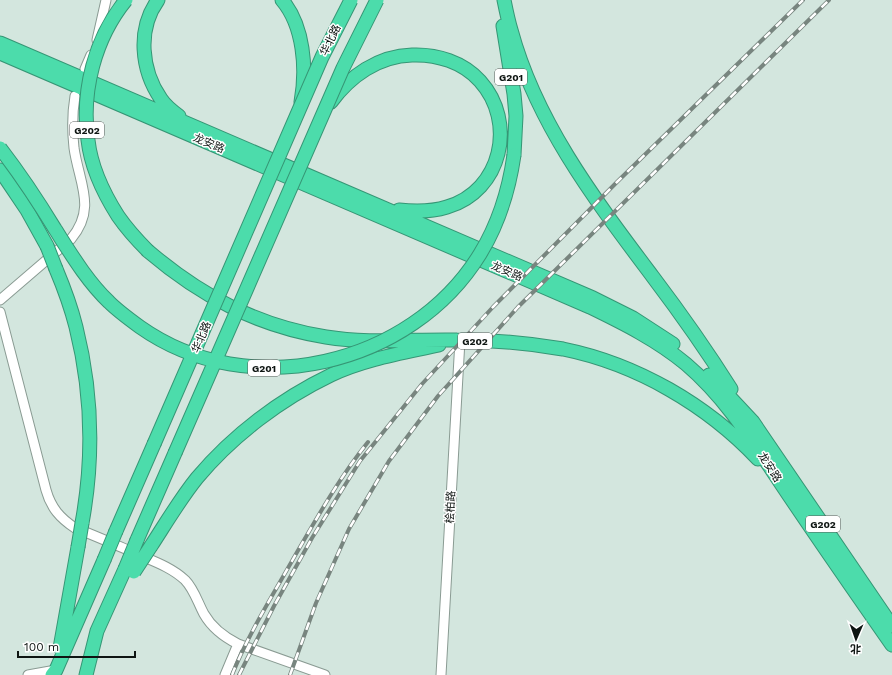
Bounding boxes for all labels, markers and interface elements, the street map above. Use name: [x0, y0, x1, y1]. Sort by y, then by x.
street label: 华北路: [317, 23, 344, 58]
road number: G201: [495, 69, 527, 85]
road number: G202: [70, 122, 104, 138]
street label: 龙安路: [191, 131, 227, 156]
street label: 龙安路: [489, 259, 525, 284]
street label: 华北路: [189, 319, 214, 355]
road number: G202: [458, 333, 492, 349]
road number: G201: [248, 360, 280, 376]
street label: 龙安路: [755, 450, 784, 485]
street label: 桧柏路: [443, 490, 458, 524]
road number: G202: [806, 516, 840, 532]
north arrow: [836, 619, 876, 659]
scale bar: [18, 633, 135, 659]
text: 100 m: [24, 640, 59, 654]
text: 北: [850, 642, 861, 655]

